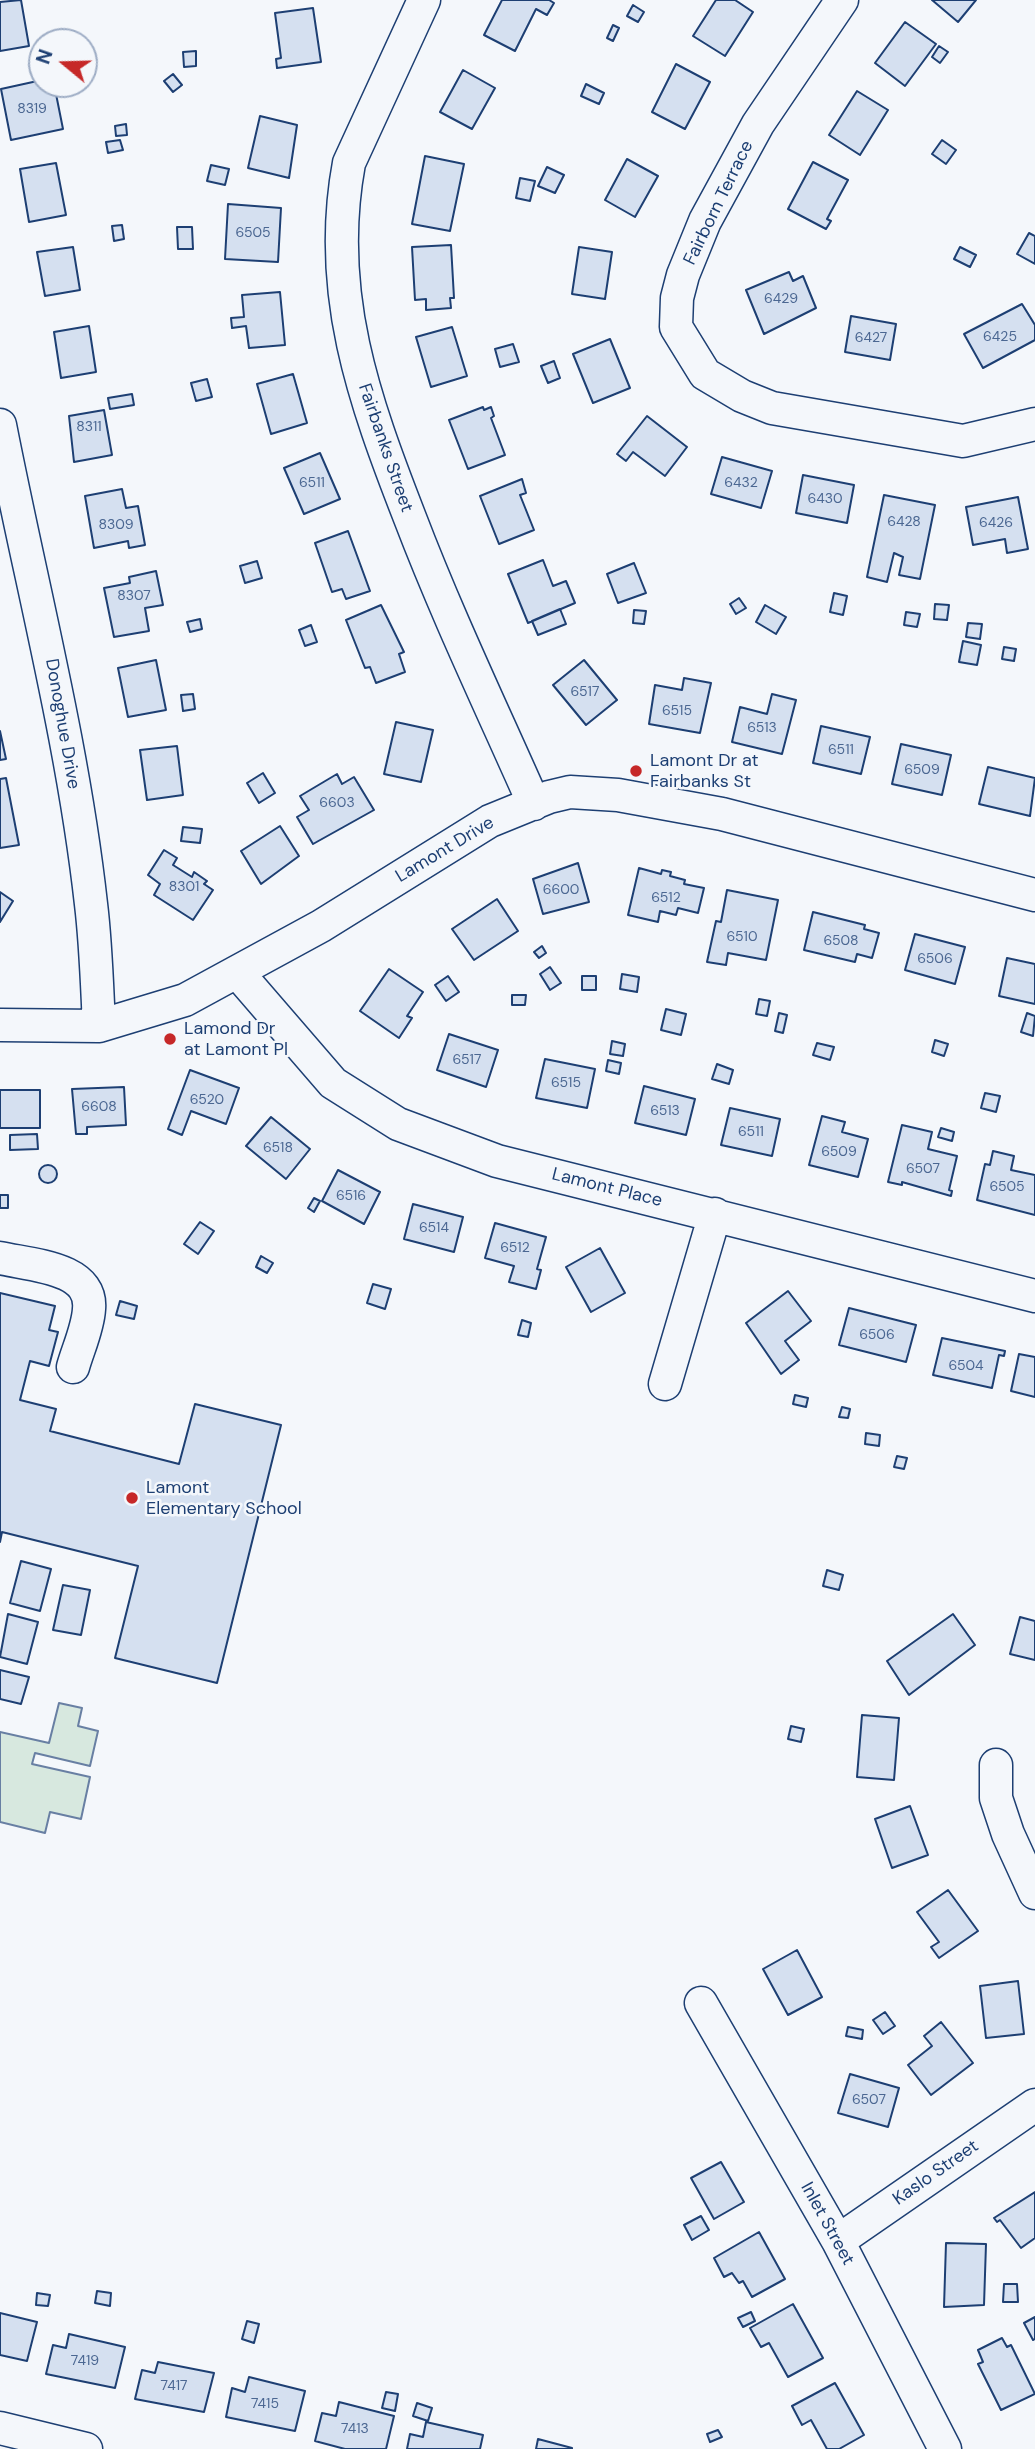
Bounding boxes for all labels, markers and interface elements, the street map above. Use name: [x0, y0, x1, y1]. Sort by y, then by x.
north arrow: [28, 28, 98, 98]
text: N: [30, 46, 59, 67]
house number: 8319: [17, 101, 47, 117]
street label: Fairborn Terrace: [680, 137, 758, 269]
house number: 6505: [235, 225, 271, 241]
house number: 6429: [764, 291, 798, 307]
house number: 6425: [983, 329, 1017, 345]
house number: 6427: [855, 330, 887, 346]
street label: Fairbanks Street: [353, 381, 417, 515]
house number: 8311: [76, 419, 102, 435]
house number: 6511: [299, 475, 325, 491]
house number: 6432: [724, 475, 758, 491]
house number: 6430: [807, 491, 843, 507]
house number: 6428: [887, 514, 921, 530]
house number: 6426: [979, 515, 1013, 531]
house number: 8309: [98, 517, 134, 533]
house number: 8307: [117, 588, 151, 604]
street label: Donoghue Drive: [40, 657, 84, 791]
house number: 6517: [571, 684, 599, 700]
house number: 6515: [662, 703, 692, 719]
house number: 6513: [747, 720, 777, 736]
house number: 6511: [828, 742, 854, 758]
place label: Lamont Dr at Fairbanks St: [650, 750, 759, 792]
house number: 6509: [904, 762, 940, 778]
marker: Lamont Dr at Fairbanks St: [628, 763, 644, 779]
house number: 6603: [319, 795, 355, 811]
street label: Lamont Drive: [392, 812, 498, 888]
house number: 8301: [169, 879, 199, 895]
house number: 6600: [543, 882, 579, 898]
house number: 6512: [651, 890, 681, 906]
house number: 6510: [727, 929, 757, 945]
house number: 6508: [823, 933, 859, 949]
house number: 6506: [917, 951, 953, 967]
place label: Lamond Dr at Lamont Pl: [184, 1018, 288, 1060]
marker: Lamond Dr at Lamont Pl: [162, 1031, 178, 1047]
house number: 6517: [453, 1052, 481, 1068]
house number: 6515: [551, 1075, 581, 1091]
house number: 6520: [190, 1092, 224, 1108]
house number: 6608: [81, 1099, 117, 1115]
house number: 6513: [650, 1103, 680, 1119]
house number: 6511: [738, 1124, 764, 1140]
house number: 6518: [263, 1140, 293, 1156]
house number: 6509: [821, 1144, 857, 1160]
house number: 6507: [906, 1161, 940, 1177]
street label: Lamont Place: [550, 1164, 664, 1212]
house number: 6505: [989, 1179, 1025, 1195]
house number: 6516: [336, 1188, 366, 1204]
house number: 6514: [419, 1220, 449, 1236]
house number: 6512: [500, 1240, 530, 1256]
house number: 6506: [859, 1327, 895, 1343]
house number: 6504: [948, 1358, 984, 1374]
place label: Lamont Elementary School: [146, 1477, 302, 1520]
marker: Lamont Elementary School: [124, 1490, 140, 1506]
house number: 6507: [852, 2092, 886, 2108]
street label: Kaslo Street: [889, 2136, 983, 2210]
street label: Inlet Street: [795, 2179, 859, 2269]
house number: 7419: [71, 2353, 99, 2369]
house number: 7417: [161, 2378, 187, 2394]
house number: 7415: [251, 2396, 279, 2412]
house number: 7413: [341, 2421, 369, 2437]

